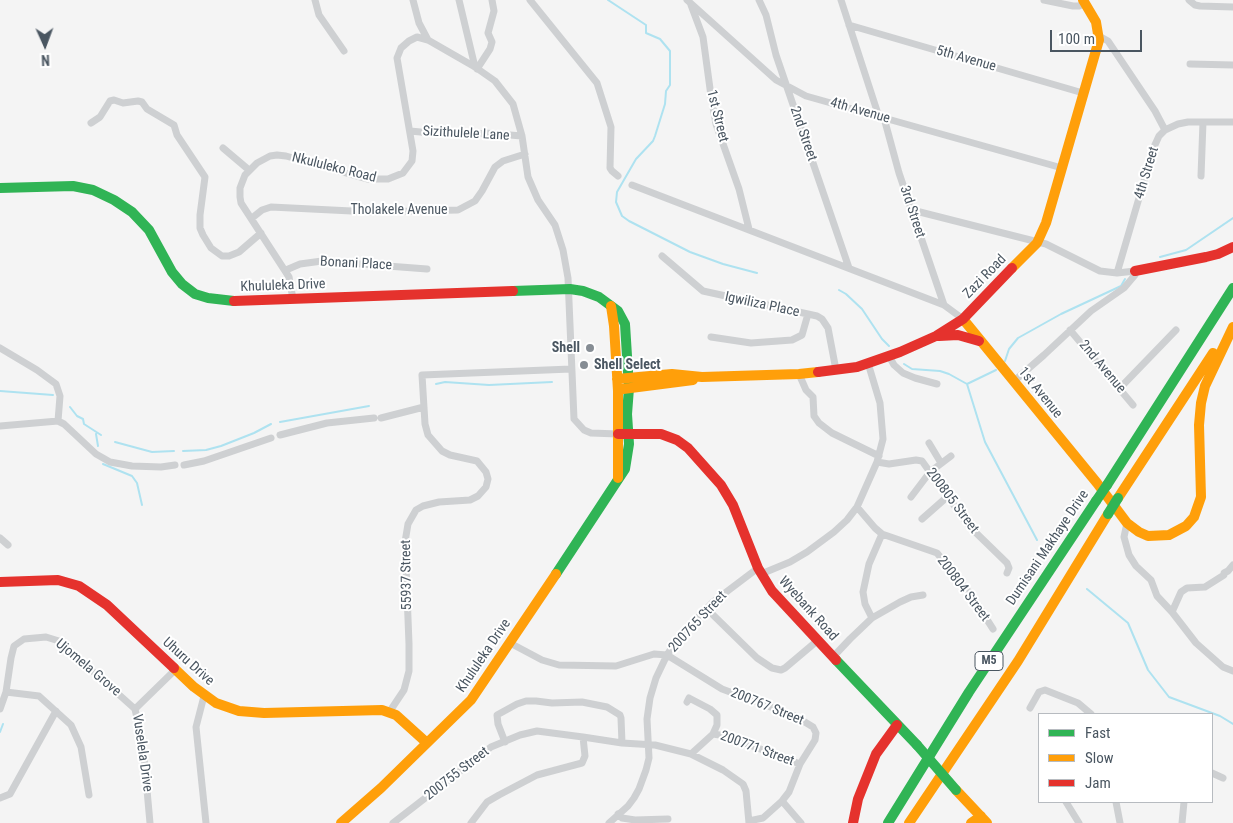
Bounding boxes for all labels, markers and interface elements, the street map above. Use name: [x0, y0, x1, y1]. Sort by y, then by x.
north arrow: [20, 20, 70, 70]
scale bar: [1053, 20, 1146, 52]
text: 100 m: [1058, 30, 1095, 48]
street label: 5th Avenue: [934, 42, 998, 76]
text: N: [41, 52, 50, 68]
street label: 1st Street: [702, 88, 732, 144]
street label: 4th Avenue: [828, 94, 892, 128]
street label: 2nd Street: [786, 104, 820, 164]
street label: Sizithulele Lane: [422, 123, 510, 145]
street label: 4th Street: [1131, 145, 1163, 201]
street label: Nkululeko Road: [290, 149, 378, 187]
street label: 3rd Street: [896, 184, 928, 240]
street label: Tholakele Avenue: [350, 202, 448, 218]
street label: Zazi Road: [960, 251, 1010, 303]
street label: Bonani Place: [320, 254, 392, 274]
street label: Khululeka Drive: [240, 276, 326, 296]
street label: Igwiliza Place: [723, 289, 801, 321]
street label: 2nd Avenue: [1075, 337, 1129, 397]
place label: Shell: [552, 340, 580, 356]
marker: Shell: [584, 342, 596, 354]
place label: Shell Select: [594, 357, 661, 373]
marker: Shell Select: [578, 359, 590, 371]
street label: 1st Avenue: [1014, 364, 1066, 422]
street label: 200805 Street: [922, 465, 982, 537]
street label: Dumisani Makhaye Drive: [1003, 487, 1093, 609]
street label: 55937 Street: [398, 540, 416, 610]
street label: 200804 Street: [933, 553, 993, 625]
street label: Wyebank Road: [775, 573, 841, 645]
street label: 200765 Street: [665, 588, 731, 656]
street label: Khululeka Drive: [453, 616, 515, 696]
street label: Uhuru Drive: [159, 634, 217, 690]
street label: Ujomela Grove: [52, 636, 124, 700]
road number: M5: [975, 651, 1003, 670]
street label: 200767 Street: [728, 685, 806, 729]
street label: Vuselela Drive: [128, 713, 156, 793]
legend: [1038, 713, 1213, 803]
text: Fast: [1085, 724, 1110, 742]
street label: 200771 Street: [718, 728, 796, 770]
street label: 200755 Street: [421, 744, 493, 804]
text: Slow: [1085, 749, 1114, 767]
text: Jam: [1085, 774, 1111, 792]

